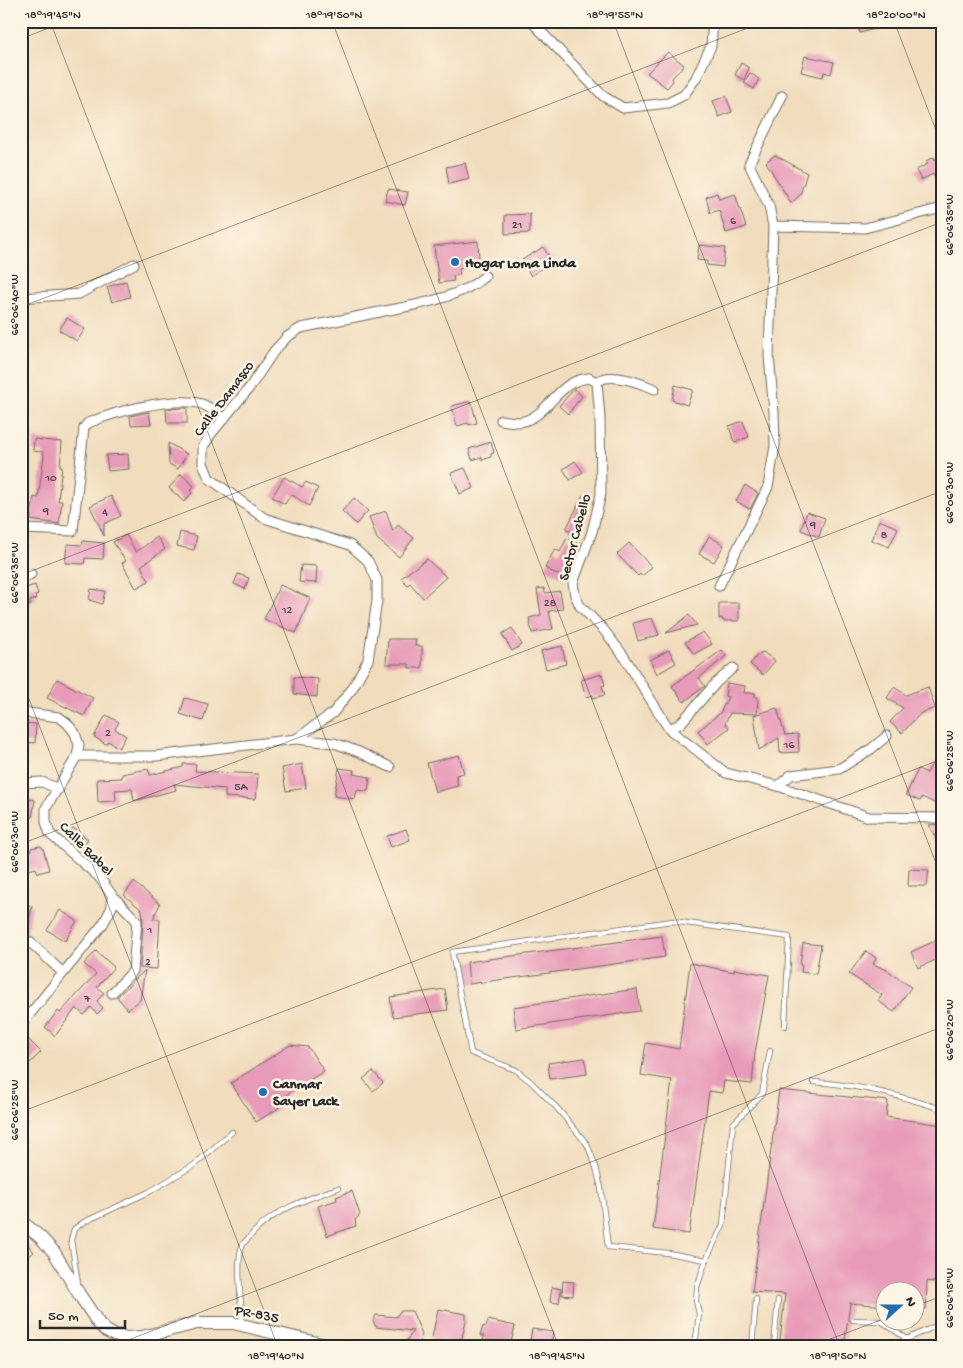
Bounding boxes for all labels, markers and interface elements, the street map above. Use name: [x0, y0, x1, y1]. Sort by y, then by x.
text: 18°19'45"N: [24, 9, 81, 23]
text: 18°19'50"N: [305, 9, 362, 23]
text: 18°19'55"N: [586, 9, 643, 23]
text: 18°20'00"N: [865, 9, 926, 23]
text: 66°06'35"W: [944, 194, 958, 256]
house number: 6: [730, 215, 737, 229]
house number: 21: [512, 219, 523, 233]
place label: Hogar Loma Linda: [465, 255, 577, 273]
marker: Hogar Loma Linda: [449, 256, 461, 268]
text: 66°06'40"W: [9, 274, 23, 336]
street label: Calle Damasco: [190, 358, 259, 441]
text: 66°06'30"W: [944, 462, 958, 524]
house number: 10: [44, 472, 57, 486]
street label: Sector Cabello: [556, 492, 596, 583]
house number: 9: [42, 505, 49, 519]
house number: 4: [102, 506, 108, 520]
house number: 9: [809, 519, 816, 533]
house number: 8: [881, 529, 888, 543]
text: 66°06'35"W: [9, 542, 23, 604]
house number: 28: [544, 597, 557, 611]
house number: 12: [281, 604, 292, 618]
house number: 2: [105, 727, 111, 741]
text: 66°06'25"W: [944, 731, 958, 791]
house number: 16: [783, 739, 795, 753]
house number: 5A: [234, 781, 249, 795]
text: 66°06'30"W: [9, 811, 23, 873]
street label: Calle Babel: [55, 819, 116, 880]
house number: 1: [147, 924, 153, 938]
house number: 2: [145, 956, 151, 970]
house number: 7: [83, 993, 91, 1007]
text: 66°06'20"W: [944, 999, 958, 1061]
place label: Canmar Sayer Lack: [272, 1076, 340, 1111]
text: 66°06'25"W: [9, 1080, 23, 1140]
marker: Canmar Sayer Lack: [257, 1086, 269, 1098]
text: 66°06'15"W: [944, 1268, 958, 1328]
north arrow: [876, 1280, 926, 1330]
text: N: [900, 1295, 919, 1310]
scale bar: [40, 1298, 125, 1330]
street label: PR-835: [232, 1302, 280, 1328]
text: 50 m: [48, 1308, 79, 1326]
text: 18°19'40"N: [247, 1350, 304, 1364]
text: 18°19'45"N: [528, 1350, 585, 1364]
text: 18°19'50"N: [809, 1350, 866, 1364]

